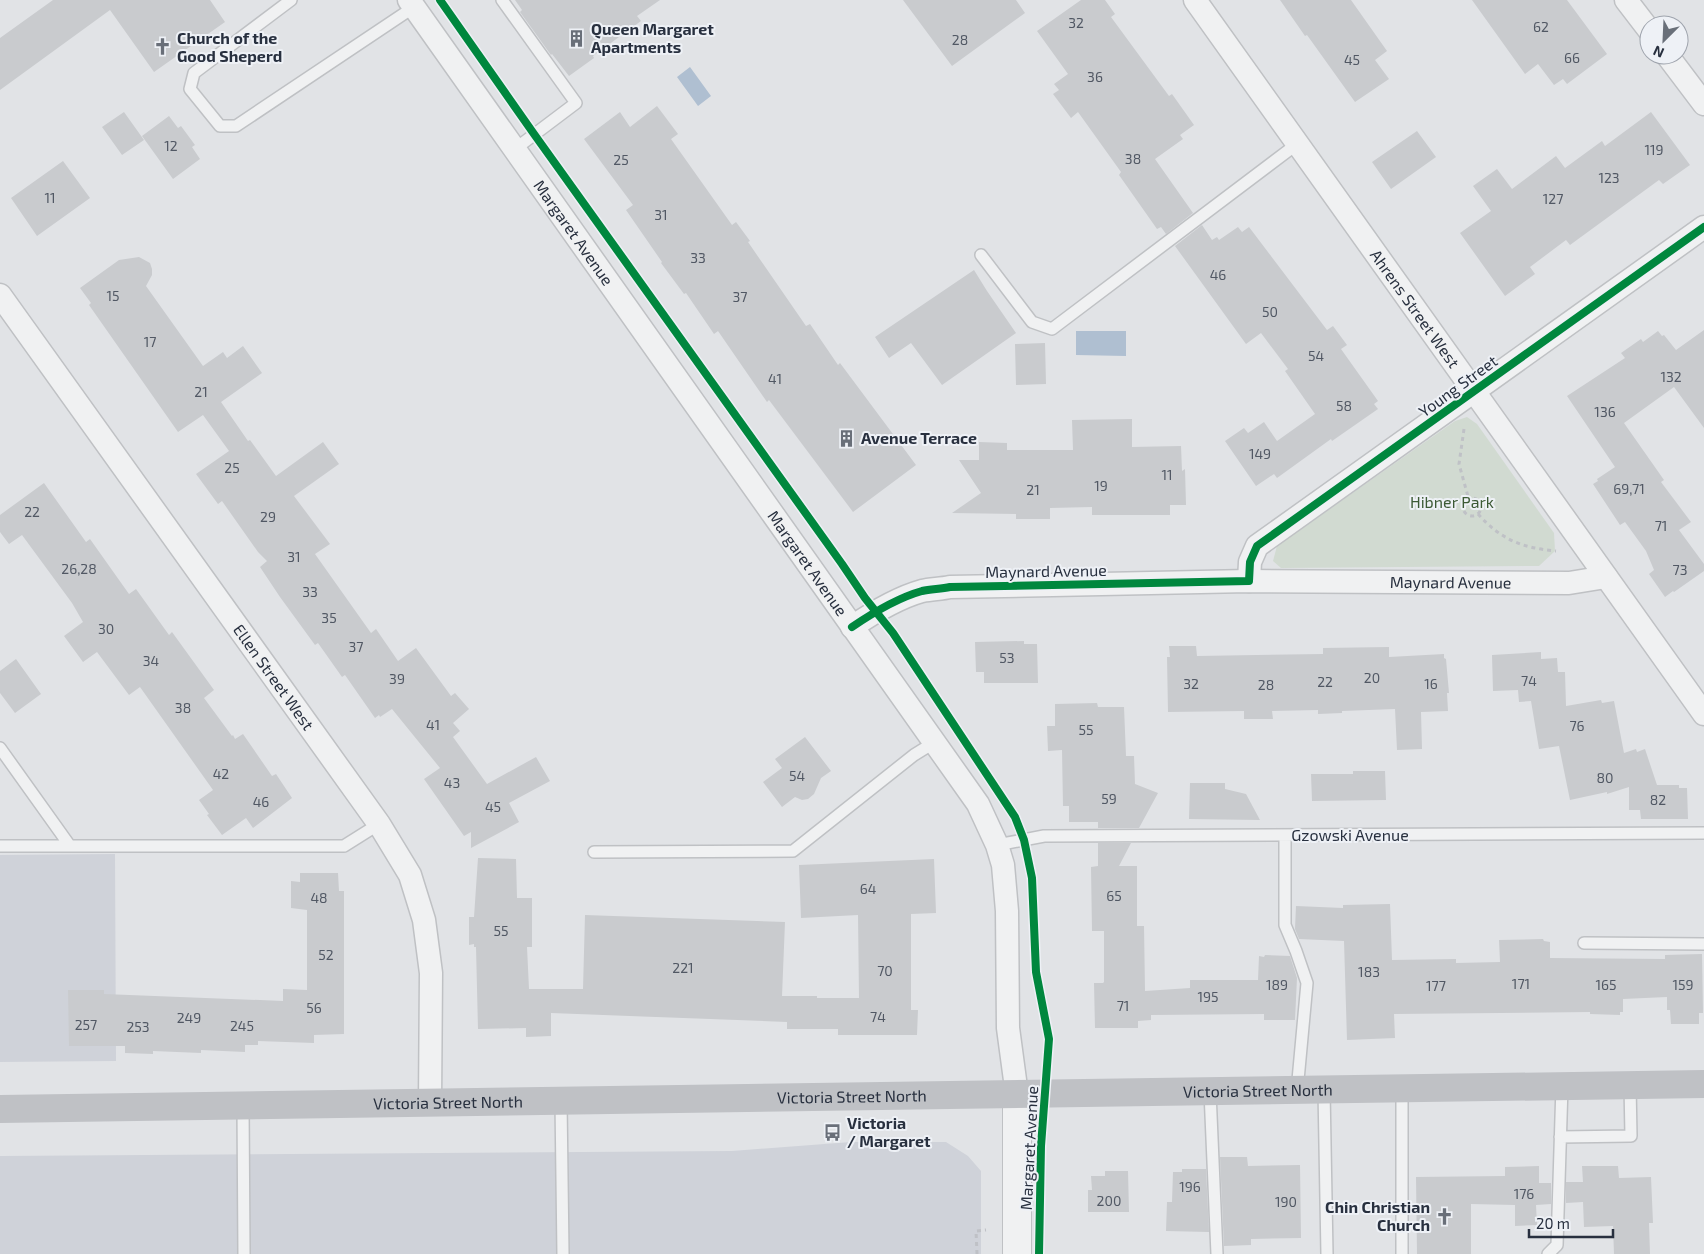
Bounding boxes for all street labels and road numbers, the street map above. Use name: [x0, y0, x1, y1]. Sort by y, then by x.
street label: Margaret Avenue: [530, 176, 618, 289]
street label: Ahrens Street West: [1367, 246, 1464, 371]
street label: Young Street: [1415, 351, 1501, 420]
street label: Margaret Avenue: [764, 507, 852, 619]
street label: Maynard Avenue: [985, 560, 1107, 581]
street label: Maynard Avenue: [1390, 572, 1512, 592]
street label: Ellen Street West: [230, 620, 318, 733]
street label: Gzowski Avenue: [1291, 825, 1409, 844]
street label: Victoria Street North: [1183, 1079, 1333, 1101]
street label: Victoria Street North: [777, 1085, 927, 1107]
street label: Margaret Avenue: [1016, 1085, 1041, 1211]
street label: Victoria Street North: [373, 1091, 523, 1113]

